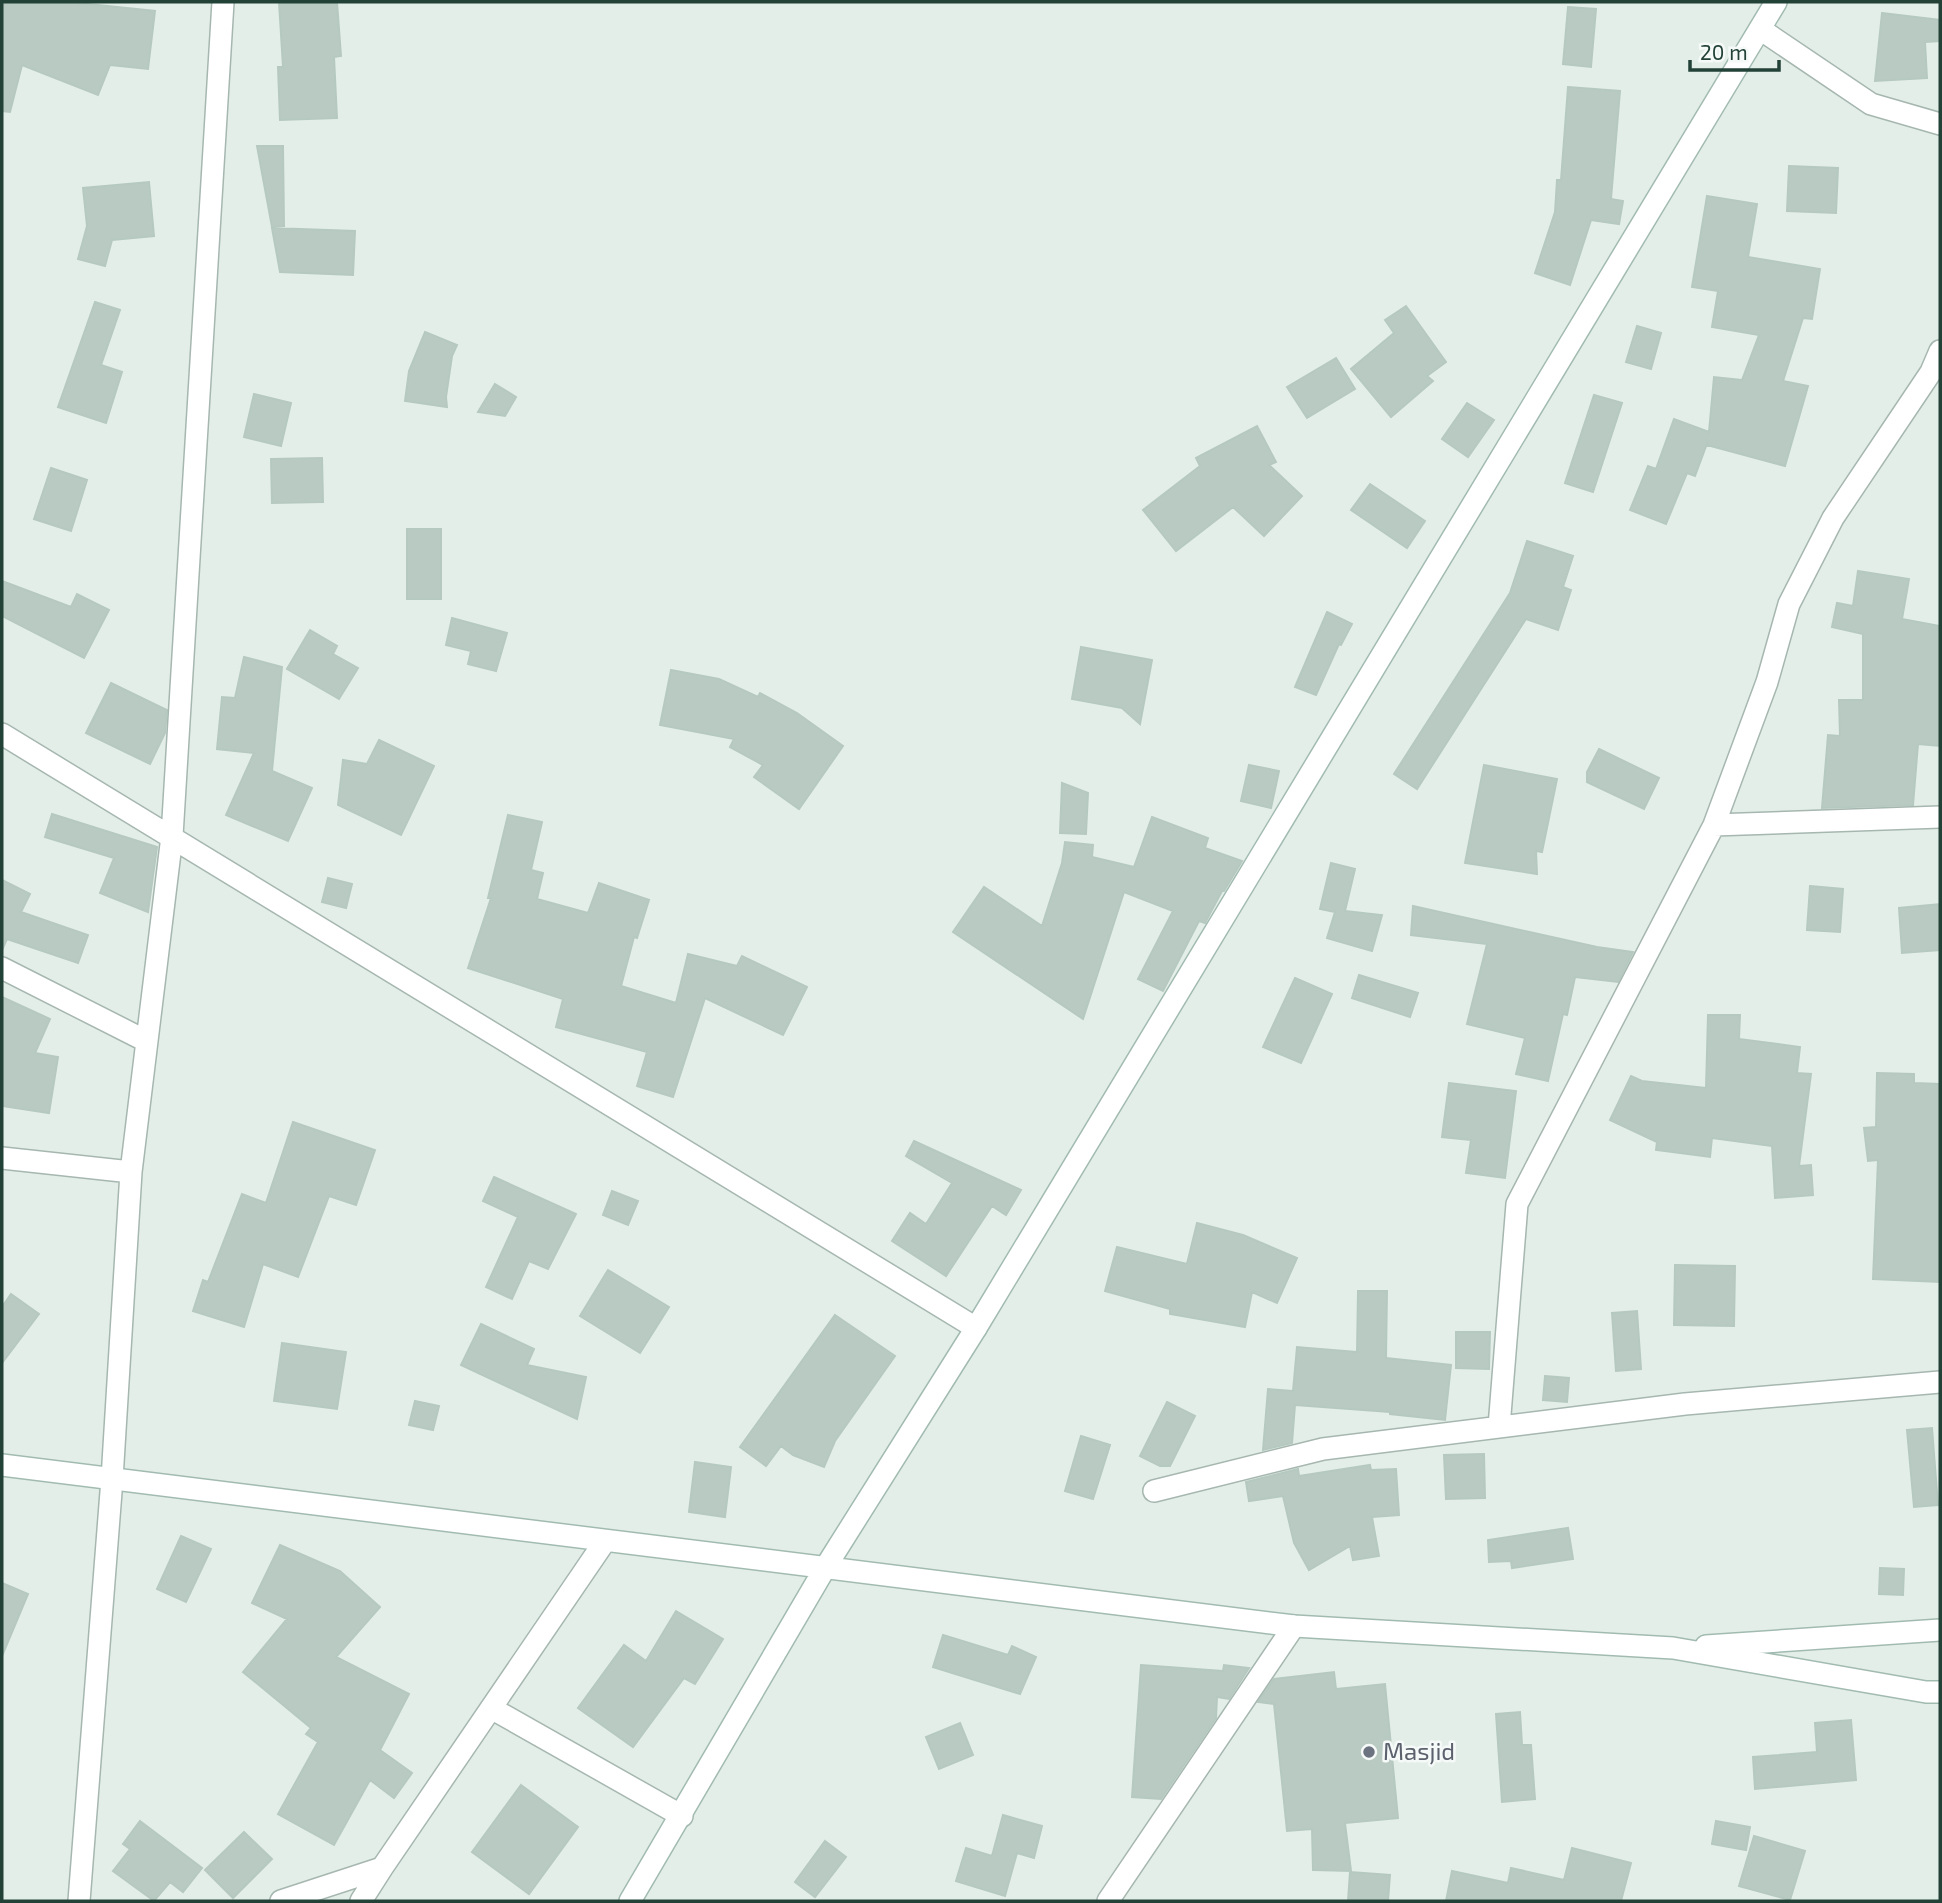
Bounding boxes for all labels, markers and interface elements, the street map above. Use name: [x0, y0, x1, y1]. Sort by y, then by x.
scale bar: [1690, 28, 1779, 72]
text: 20 m: [1700, 39, 1748, 64]
place label: Masjid: [1383, 1736, 1455, 1765]
marker: Masjid: [1361, 1744, 1377, 1760]

